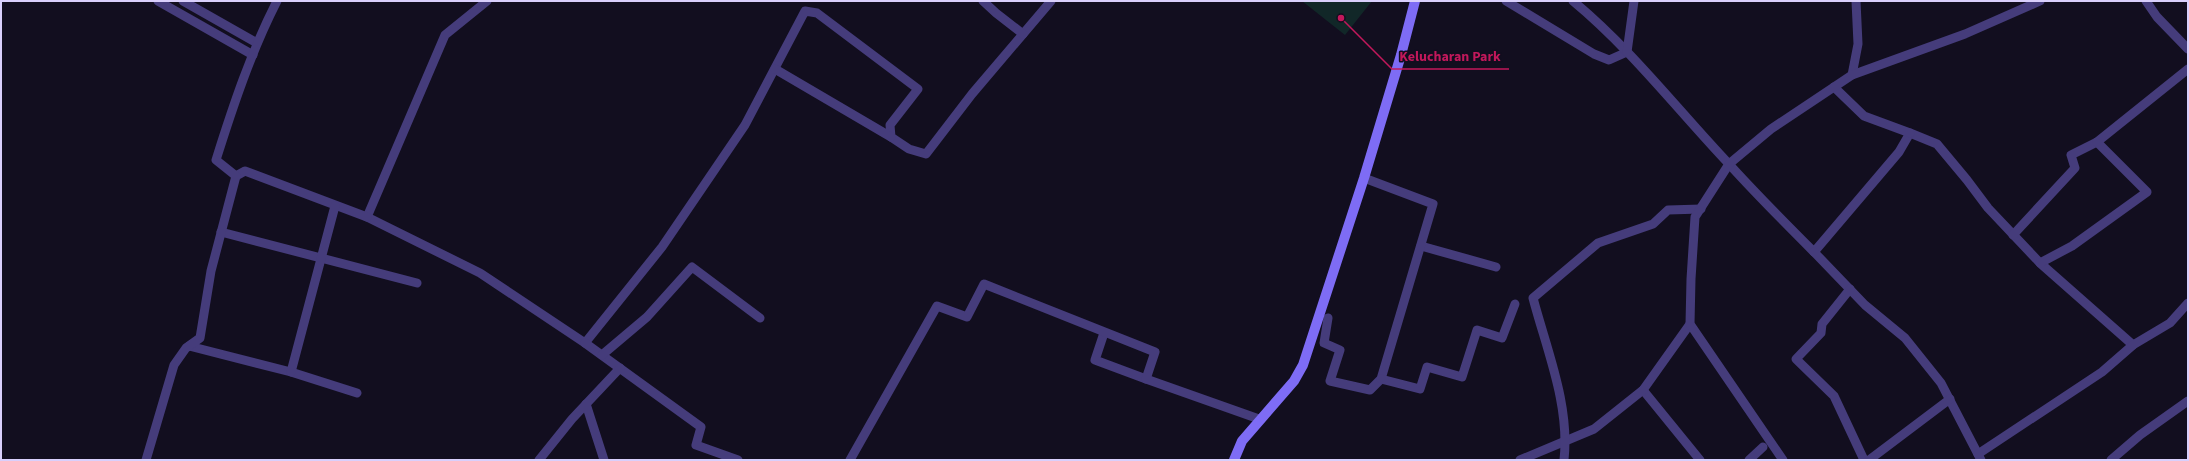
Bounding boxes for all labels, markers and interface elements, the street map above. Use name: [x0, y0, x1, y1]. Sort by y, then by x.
callout: Kelucharan Park: [1392, 43, 1509, 69]
text: Kelucharan Park: [1399, 47, 1501, 67]

